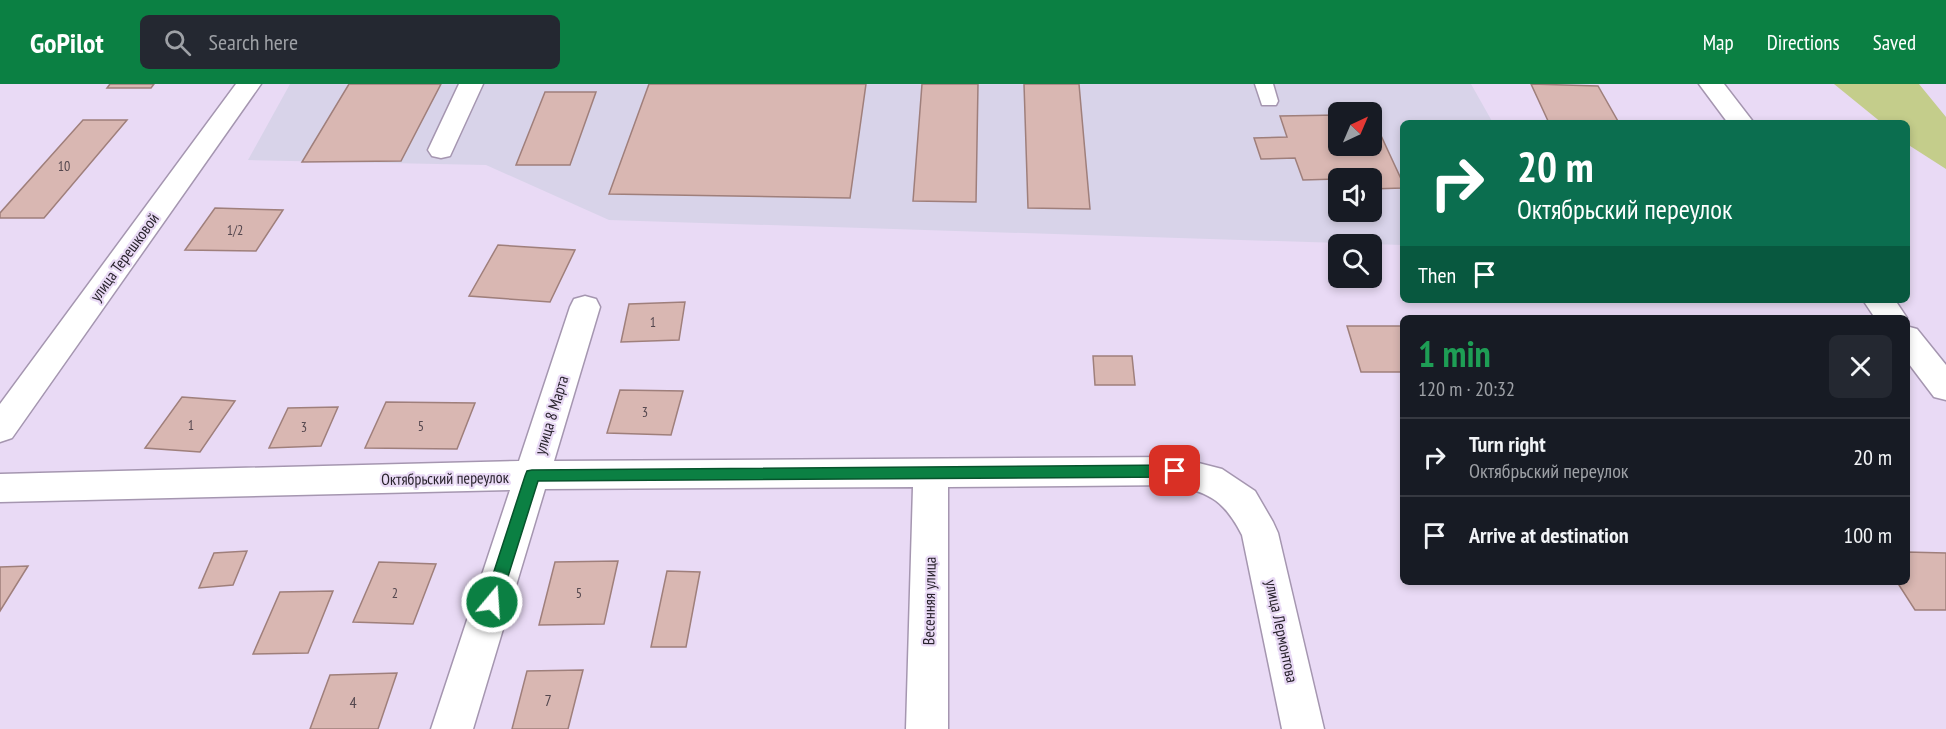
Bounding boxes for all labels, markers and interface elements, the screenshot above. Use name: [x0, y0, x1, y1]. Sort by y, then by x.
search box: [140, 15, 560, 69]
text: GoPilot: [30, 24, 104, 61]
icon: search: [161, 26, 194, 59]
text: Search here: [209, 28, 298, 56]
text: Map: [1703, 29, 1734, 56]
text: Directions: [1767, 29, 1840, 56]
text: Saved: [1873, 29, 1916, 56]
north arrow: [1328, 102, 1382, 156]
map controls: [1328, 102, 1382, 288]
text: 20 m: [1517, 139, 1594, 194]
icon: right: [1418, 144, 1496, 222]
house number: 10: [58, 157, 70, 175]
button: sound: [1328, 168, 1382, 222]
text: Октябрьский переулок: [1517, 192, 1732, 226]
street label: улица Терешковой: [85, 209, 163, 305]
house number: 1/2: [227, 221, 243, 239]
button: search: [1328, 234, 1382, 288]
icon: arrive: [1468, 258, 1501, 291]
text: Then: [1418, 261, 1456, 289]
house number: 1: [650, 313, 656, 331]
text: 1 min: [1418, 330, 1491, 377]
button: close: [1829, 335, 1892, 398]
street label: улица 8 Марта: [529, 373, 573, 457]
text: 120 m · 20:32: [1418, 376, 1515, 402]
house number: 3: [642, 403, 648, 421]
house number: 1: [188, 416, 194, 434]
house number: 5: [418, 417, 424, 435]
house number: 3: [301, 418, 307, 436]
text: Turn right: [1469, 430, 1546, 458]
icon: right: [1418, 441, 1451, 474]
text: 20 m: [1853, 443, 1892, 471]
pin: [1149, 445, 1200, 496]
icon: arrive: [1158, 454, 1191, 487]
text: Октябрьский переулок: [1469, 458, 1629, 484]
street label: Октябрьский переулок: [381, 467, 510, 489]
icon: arrive: [1418, 519, 1451, 552]
text: Arrive at destination: [1469, 521, 1629, 549]
text: 100 m: [1843, 521, 1892, 549]
street label: Весенняя улица: [918, 557, 940, 645]
position arrow: [460, 570, 524, 634]
street label: улица Лермонтова: [1261, 578, 1303, 684]
house number: 2: [392, 584, 398, 602]
house number: 5: [576, 584, 582, 602]
house number: 7: [544, 690, 552, 710]
house number: 4: [349, 692, 357, 712]

